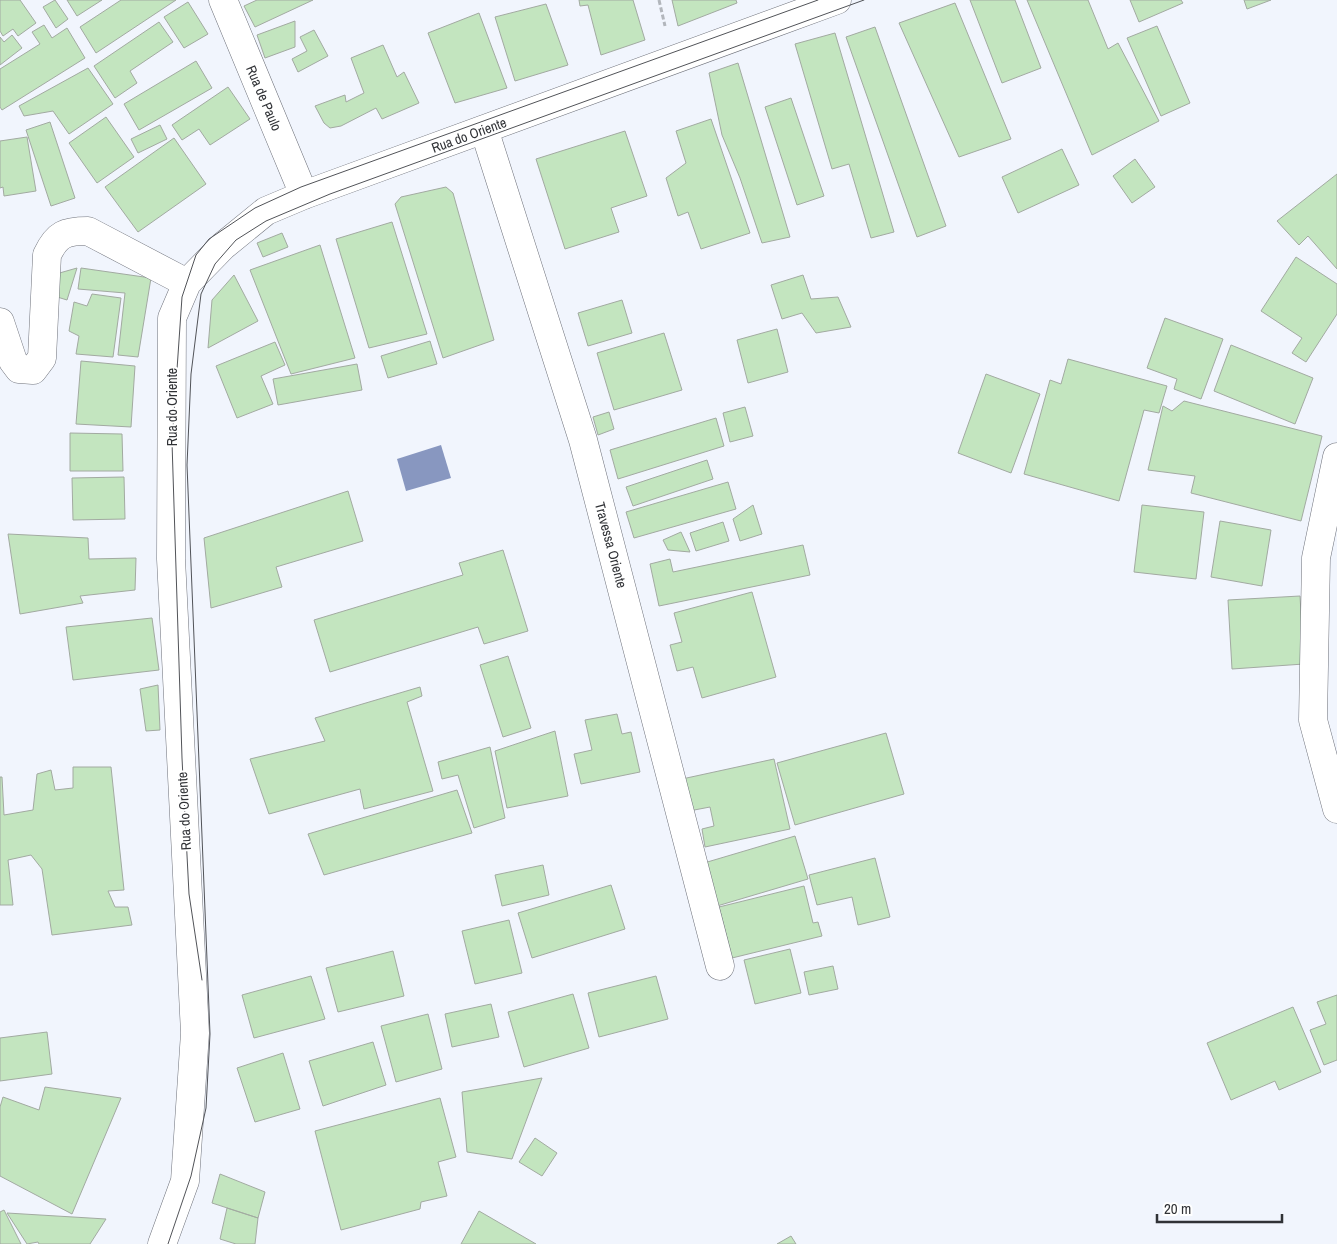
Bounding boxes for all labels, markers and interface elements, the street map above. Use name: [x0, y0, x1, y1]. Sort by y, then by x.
street label: Rua de Paulo: [242, 62, 286, 134]
street label: Rua do Oriente: [429, 113, 509, 157]
street label: Rua do Oriente: [163, 368, 181, 446]
street label: Travessa Oriente: [591, 500, 631, 590]
street label: Rua do Oriente: [173, 771, 195, 851]
scale bar: [1157, 1192, 1282, 1224]
text: 20 m: [1164, 1198, 1191, 1219]

